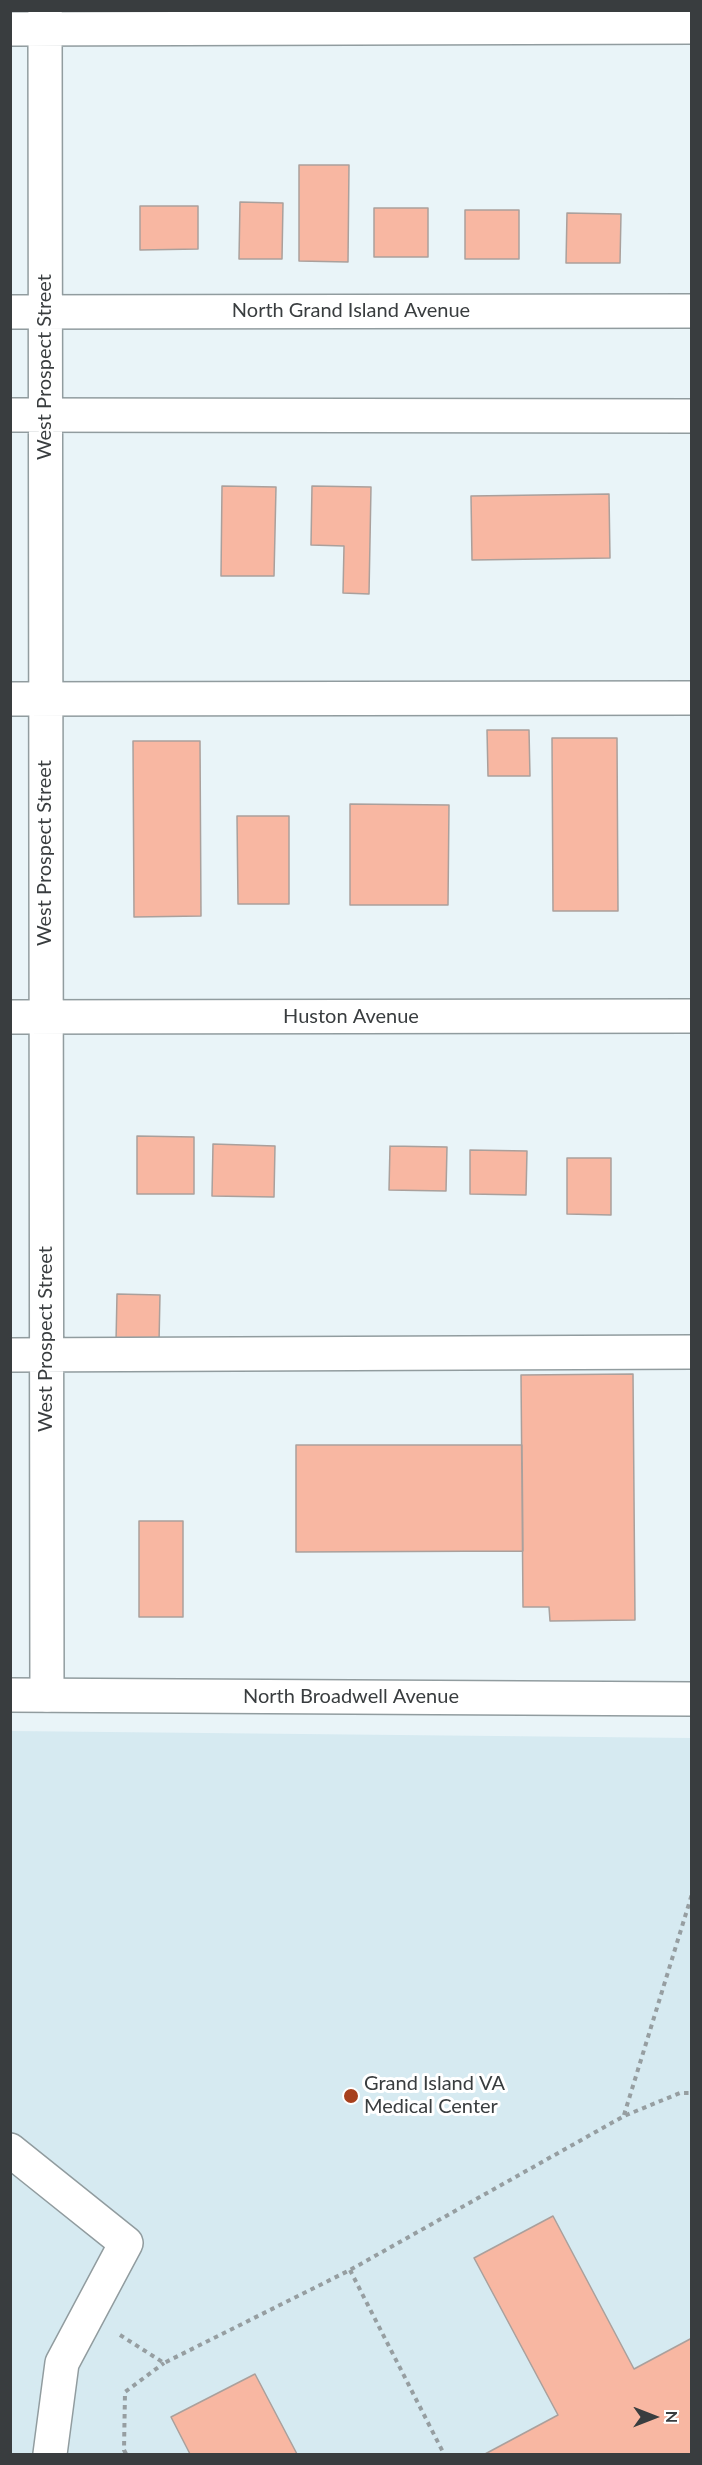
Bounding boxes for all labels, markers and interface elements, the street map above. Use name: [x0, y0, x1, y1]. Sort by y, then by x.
street label: West Prospect Street: [33, 274, 57, 460]
street label: North Grand Island Avenue: [232, 299, 470, 323]
street label: West Prospect Street: [33, 760, 57, 946]
street label: Huston Avenue: [283, 1005, 419, 1029]
street label: West Prospect Street: [34, 1246, 58, 1432]
street label: North Broadwell Avenue: [243, 1685, 459, 1709]
place label: Grand Island VA Medical Center: [364, 2072, 505, 2119]
marker: Grand Island VA Medical Center: [342, 2087, 360, 2105]
north arrow: [624, 2387, 684, 2447]
text: N: [663, 2411, 682, 2423]

